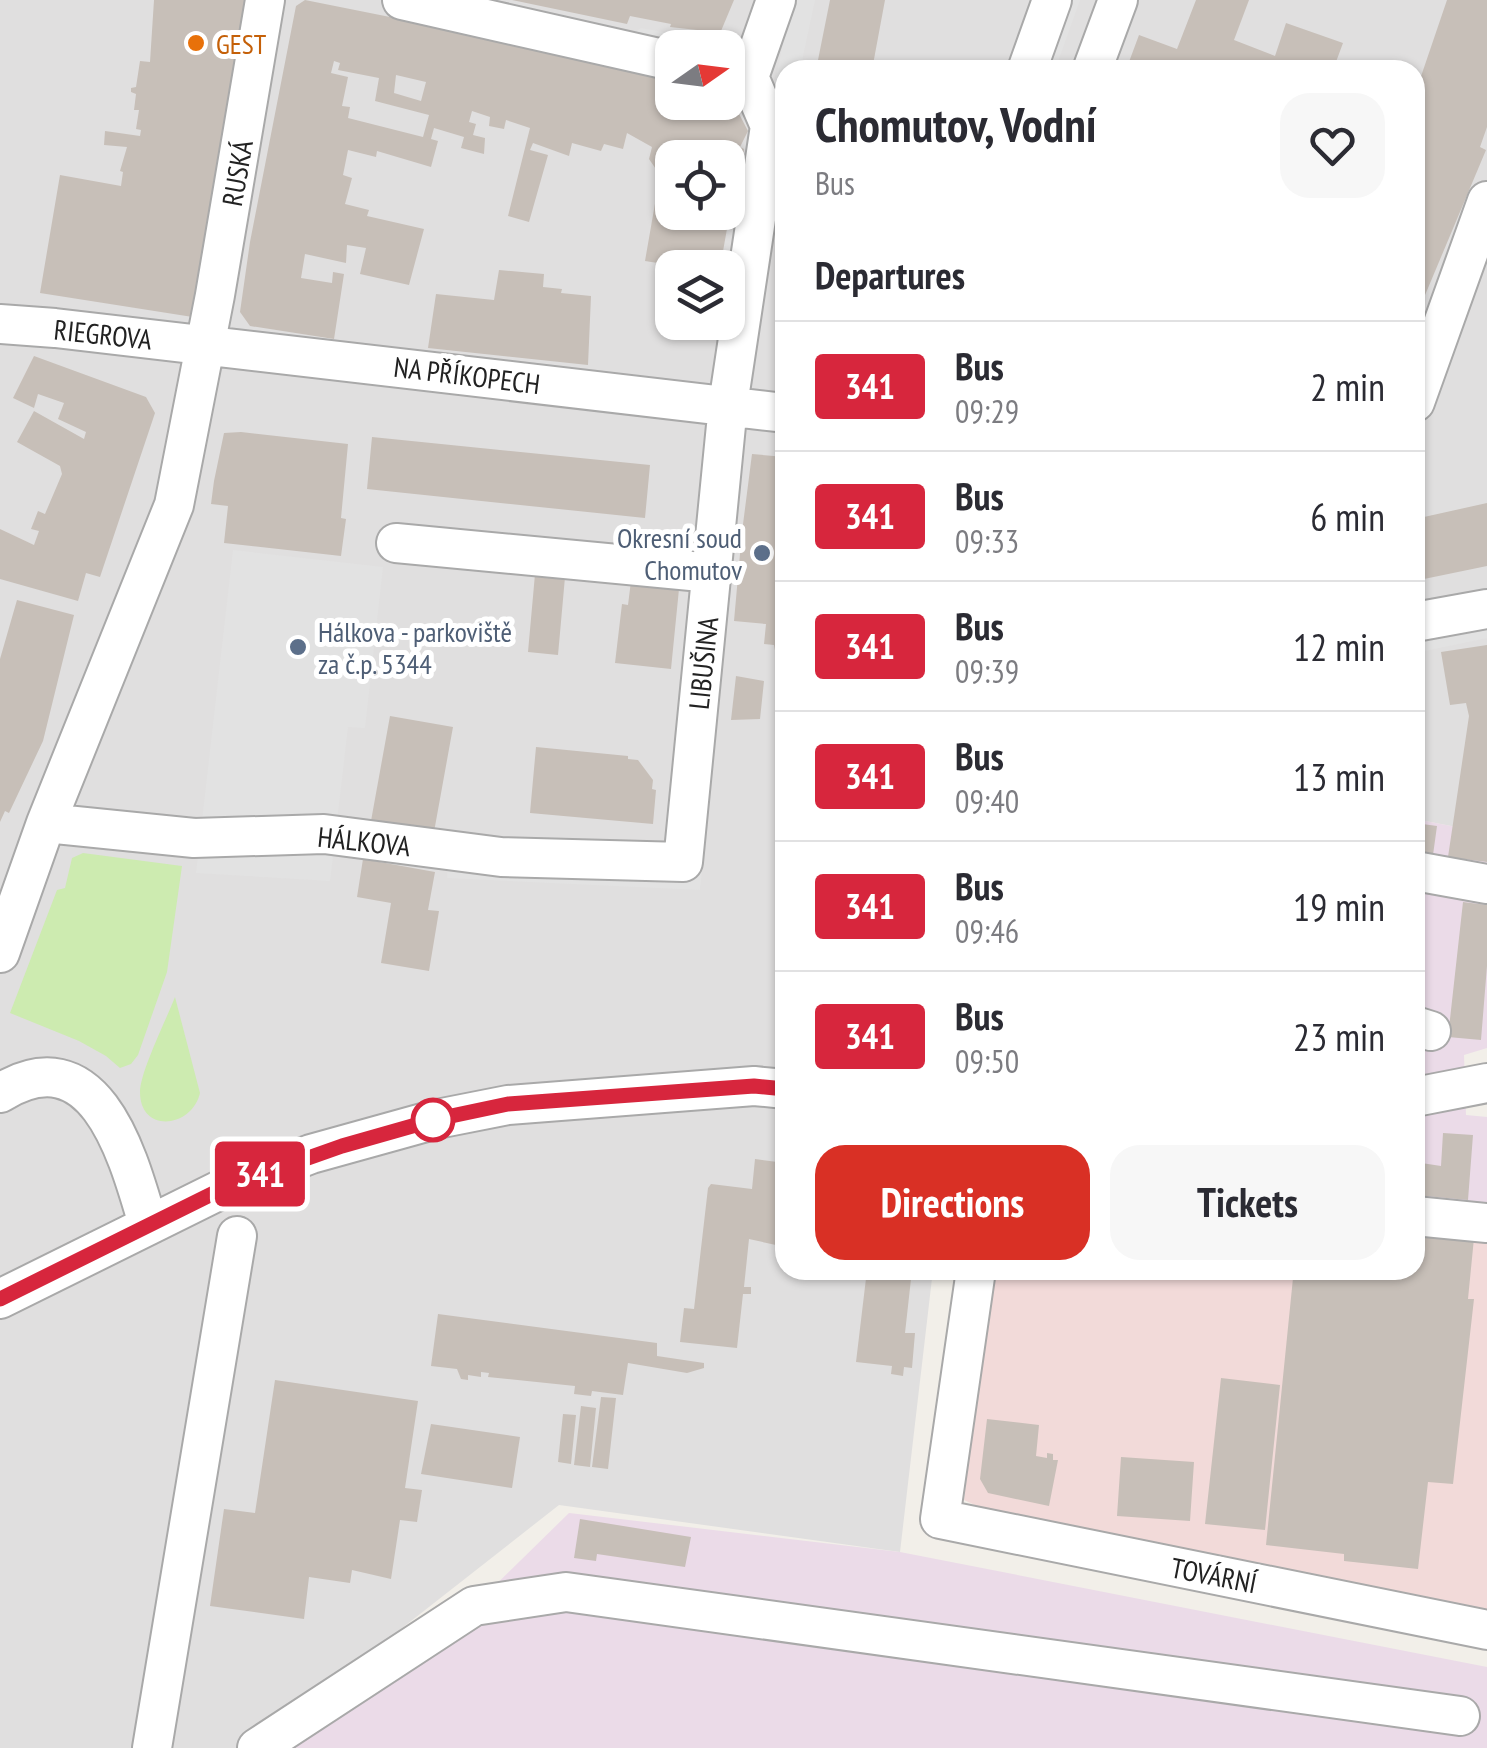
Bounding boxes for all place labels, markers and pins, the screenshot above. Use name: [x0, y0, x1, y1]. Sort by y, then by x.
place label: GEST: [216, 25, 267, 62]
marker: GEST: [185, 32, 207, 54]
place label: Okresní soud Chomutov: [617, 519, 742, 588]
marker: Okresní soud Chomutov: [751, 542, 773, 564]
place label: Hálkova - parkoviště za č.p. 5344: [318, 613, 512, 682]
marker: Hálkova - parkoviště za č.p. 5344: [287, 636, 309, 658]
unlabelled marker: [412, 1099, 454, 1141]

